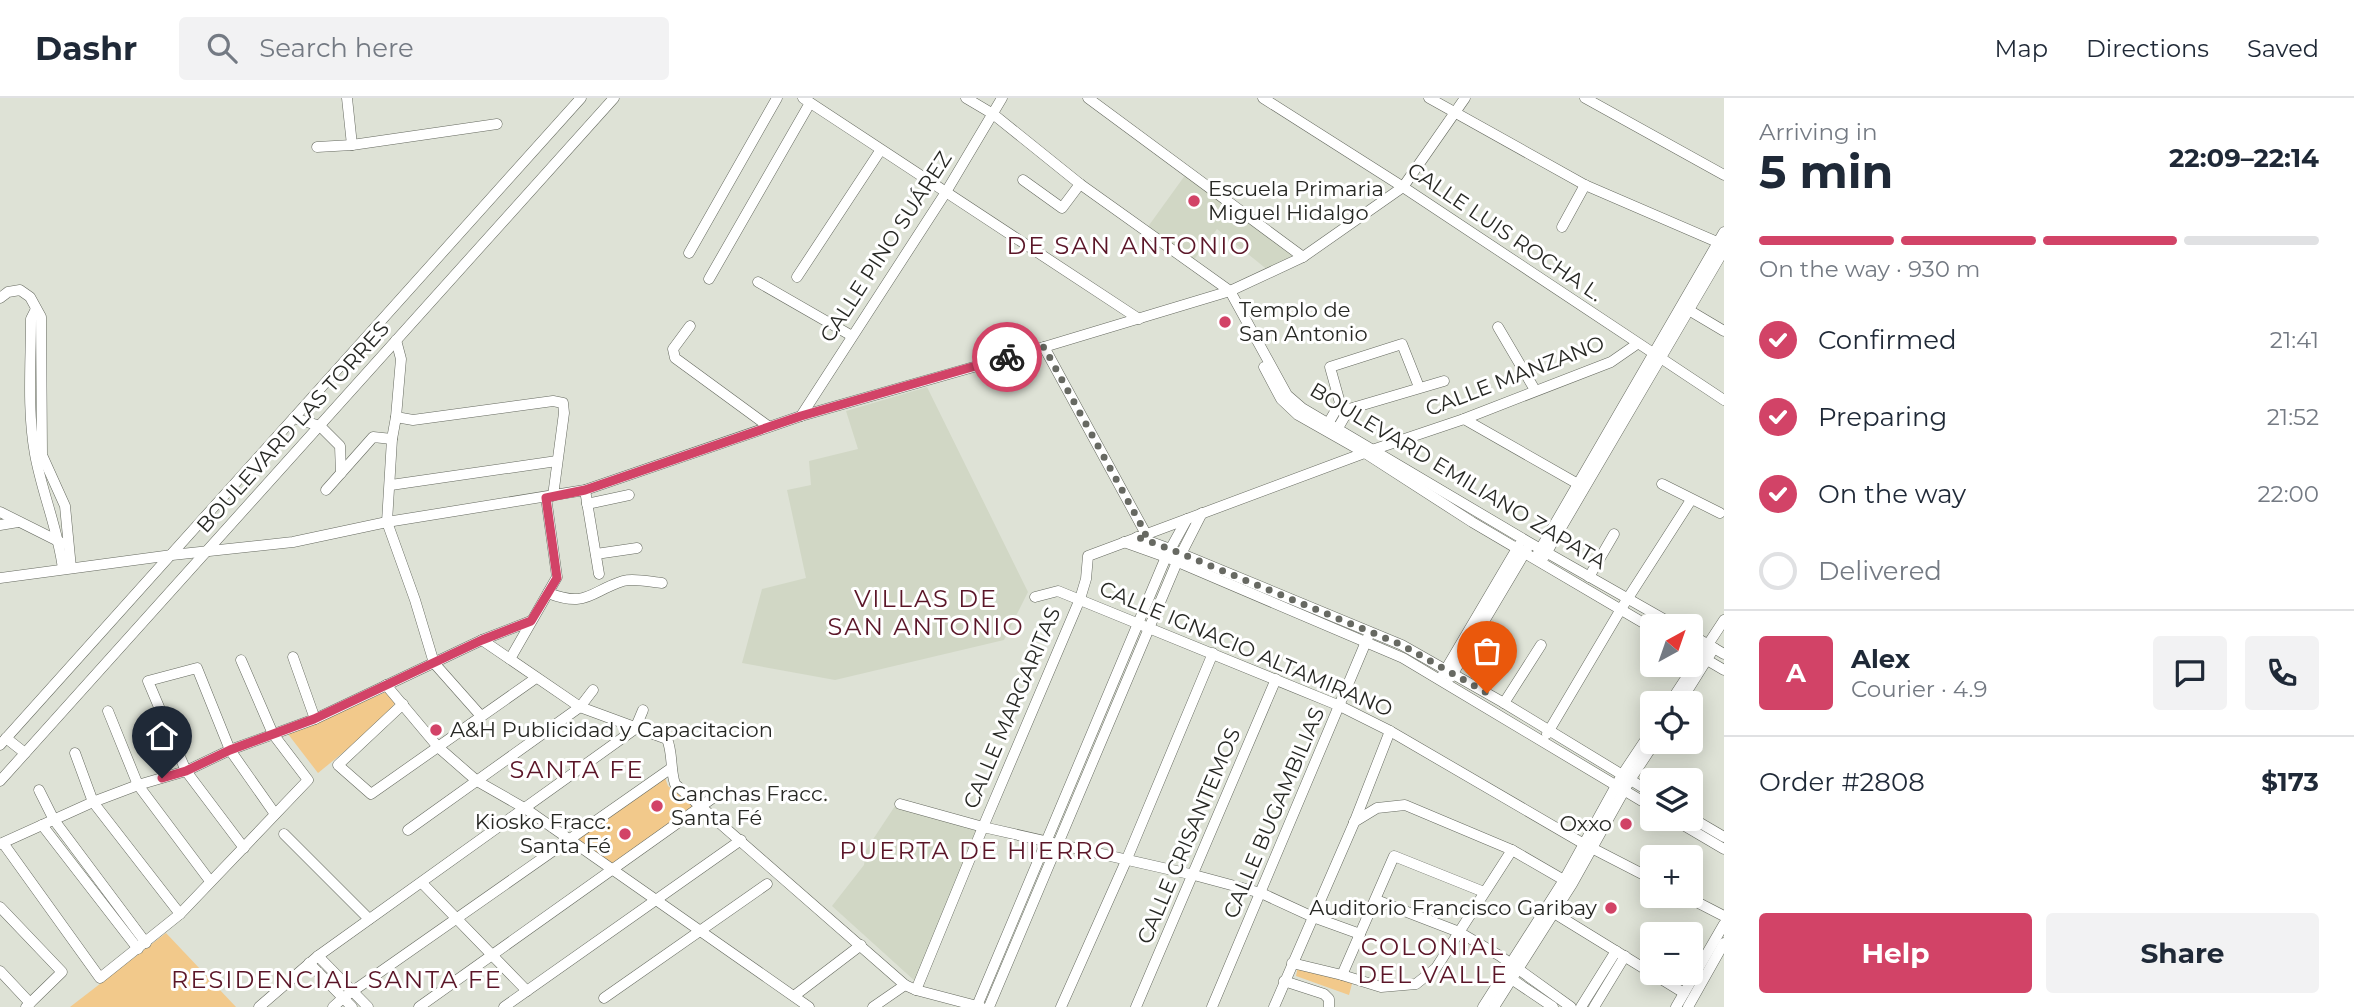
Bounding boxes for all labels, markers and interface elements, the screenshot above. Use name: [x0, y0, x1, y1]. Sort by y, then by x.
search box: [179, 17, 669, 80]
text: Dashr: [35, 28, 137, 68]
icon: search: [203, 29, 241, 67]
text: Search here: [259, 32, 414, 64]
text: Map: [1995, 34, 2048, 63]
text: Directions: [2086, 34, 2209, 63]
text: Saved: [2247, 34, 2319, 63]
text: Arriving in: [1759, 118, 1878, 146]
text: 22:09–22:14: [2169, 142, 2319, 174]
text: 5 min: [1759, 143, 1893, 200]
street label: CALLE PINO SUÁREZ: [815, 147, 957, 347]
street label: CALLE LUIS ROCHA L.: [1403, 157, 1608, 306]
place label: Escuela Primaria Miguel Hidalgo: [1208, 176, 1384, 225]
marker: Escuela Primaria Miguel Hidalgo: [1186, 193, 1202, 209]
district label: DE SAN ANTONIO: [1006, 231, 1252, 260]
text: On the way · 930 m: [1759, 255, 1980, 283]
place label: Templo de San Antonio: [1239, 297, 1368, 346]
marker: Templo de San Antonio: [1217, 314, 1233, 330]
street label: BOULEVARD LAS TORRES: [191, 316, 394, 538]
icon: check: [1759, 321, 1797, 359]
courier: [972, 322, 1042, 392]
text: Confirmed: [1818, 324, 1957, 356]
text: 21:41: [2270, 326, 2319, 354]
street label: CALLE MANZANO: [1422, 330, 1608, 421]
icon: bike: [988, 338, 1026, 376]
street label: BOULEVARD EMILIANO ZAPATA: [1306, 377, 1612, 575]
icon: check: [1759, 398, 1797, 436]
text: Preparing: [1818, 401, 1947, 433]
text: 21:52: [2267, 403, 2319, 431]
icon: check: [1759, 475, 1797, 513]
text: On the way: [1818, 478, 1966, 510]
text: 22:00: [2258, 480, 2319, 508]
text: Delivered: [1818, 555, 1942, 587]
street label: CALLE IGNACIO ALTAMIRANO: [1096, 575, 1397, 722]
district label: VILLAS DE SAN ANTONIO: [827, 584, 1025, 641]
street label: CALLE MARGARITAS: [958, 603, 1065, 812]
north arrow: [1640, 614, 1703, 677]
map controls: [1640, 614, 1703, 985]
pin: [1457, 621, 1517, 693]
icon: bag: [1468, 632, 1506, 670]
button: chat: [2153, 636, 2227, 710]
button: phone: [2245, 636, 2319, 710]
text: Alex: [1851, 643, 1910, 675]
text: A: [1786, 657, 1806, 689]
text: Courier · 4.9: [1851, 675, 1987, 703]
button: locate: [1640, 691, 1703, 754]
street label: CALLE BUGAMBILIAS: [1218, 704, 1329, 922]
pin: [132, 706, 192, 778]
icon: home: [143, 717, 181, 755]
place label: A&H Publicidad y Capacitacion: [450, 717, 773, 742]
marker: A&H Publicidad y Capacitacion: [428, 722, 444, 738]
street label: CALLE CRISANTEMOS: [1132, 724, 1245, 947]
district label: SANTA FE: [509, 755, 645, 784]
text: Order #2808: [1759, 766, 1925, 798]
text: $173: [2261, 766, 2319, 798]
button: layers: [1640, 768, 1703, 831]
place label: Canchas Fracc. Santa Fé: [671, 781, 828, 830]
marker: Canchas Fracc. Santa Fé: [649, 798, 665, 814]
place label: Kiosko Fracc. Santa Fé: [475, 809, 611, 858]
place label: Oxxo: [1559, 811, 1612, 836]
marker: Oxxo: [1618, 816, 1634, 832]
marker: Kiosko Fracc. Santa Fé: [617, 826, 633, 842]
district label: PUERTA DE HIERRO: [839, 836, 1117, 865]
button: +: [1640, 845, 1703, 908]
place label: Auditorio Francisco Garibay: [1309, 895, 1598, 920]
marker: Auditorio Francisco Garibay: [1603, 900, 1619, 916]
button: Help: [1759, 913, 2032, 993]
button: Share: [2046, 913, 2319, 993]
button: −: [1640, 922, 1703, 985]
district label: COLONIAL DEL VALLE: [1357, 932, 1509, 989]
district label: RESIDENCIAL SANTA FE: [171, 965, 503, 994]

